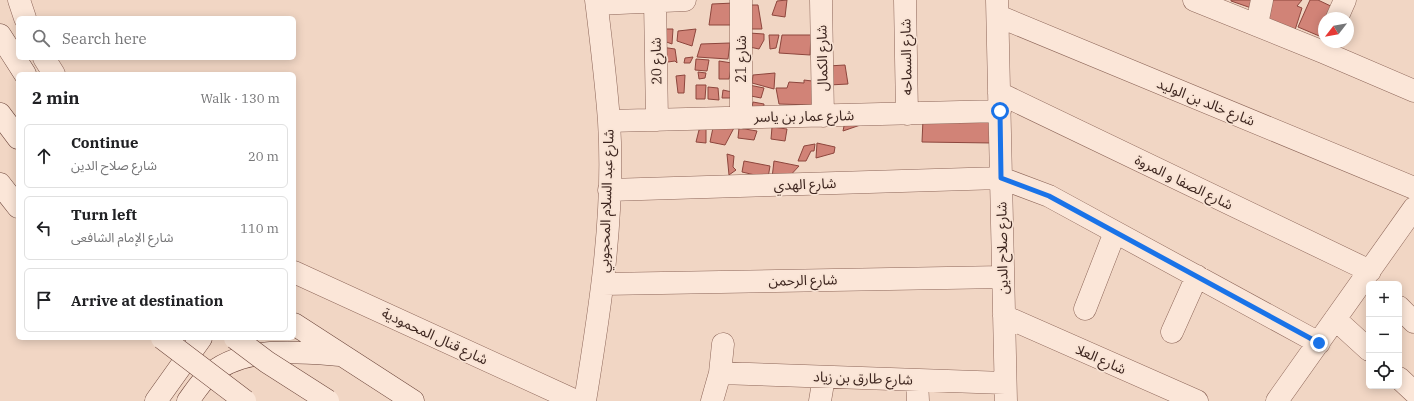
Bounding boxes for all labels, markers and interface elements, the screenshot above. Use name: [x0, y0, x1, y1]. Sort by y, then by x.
north arrow: [1318, 12, 1354, 48]
search box: [16, 16, 296, 60]
street label: شارع السماحه: [896, 18, 918, 95]
street label: شارع الكمال: [812, 25, 834, 91]
icon: search: [30, 27, 52, 49]
text: Search here: [62, 29, 147, 48]
street label: شارع 21: [732, 35, 752, 83]
street label: شارع 20: [647, 37, 667, 85]
street label: شارع خالد بن الوليد: [1154, 74, 1258, 132]
text: 2 min: [32, 87, 80, 109]
text: Walk · 130 m: [201, 90, 280, 107]
route start: [991, 102, 1009, 120]
street label: شارع عمار بن ياسر: [753, 106, 854, 128]
street label: شارع عبد السلام المحجوبي: [594, 129, 620, 273]
text: Continue: [71, 133, 138, 152]
icon: ahead: [33, 145, 55, 167]
text: 20 m: [248, 148, 279, 165]
street label: شارع الصفا و المروة: [1131, 150, 1236, 215]
text: شارع صلاح الدين: [71, 157, 157, 174]
street label: شارع الهدي: [773, 174, 837, 196]
street label: شارع صلاح الدين: [992, 202, 1014, 294]
text: Turn left: [71, 205, 137, 224]
icon: left: [33, 217, 55, 239]
text: 110 m: [240, 220, 279, 237]
text: شارع الإمام الشافعى: [71, 229, 173, 246]
street label: شارع الرحمن: [768, 270, 838, 292]
map controls: [1366, 281, 1402, 389]
button: +: [1366, 281, 1402, 317]
icon: arrive: [33, 289, 55, 311]
text: Arrive at destination: [71, 291, 223, 310]
street label: شارع قنال المحمودية: [378, 304, 491, 370]
button: −: [1366, 317, 1402, 353]
route end: [1310, 334, 1328, 352]
street label: شارع العلا: [1072, 340, 1129, 380]
button: locate: [1366, 353, 1402, 389]
street label: شارع طارق بن زياد: [813, 367, 913, 391]

